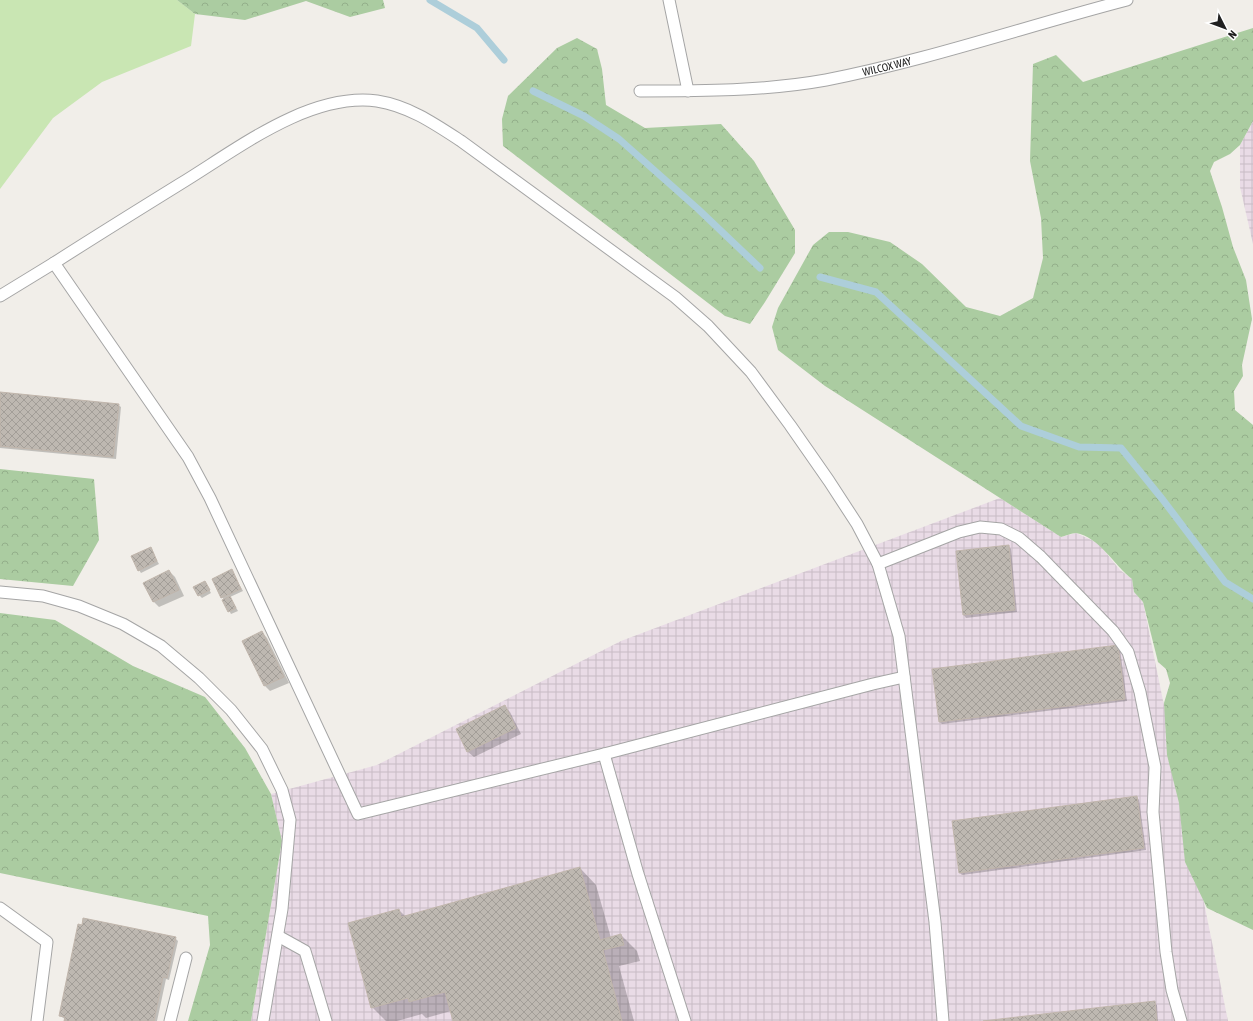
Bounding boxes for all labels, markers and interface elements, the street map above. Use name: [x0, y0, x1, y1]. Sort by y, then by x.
north arrow: [1205, 8, 1245, 48]
text: N: [1226, 28, 1239, 41]
street label: WILCOX WAY: [861, 55, 913, 78]

